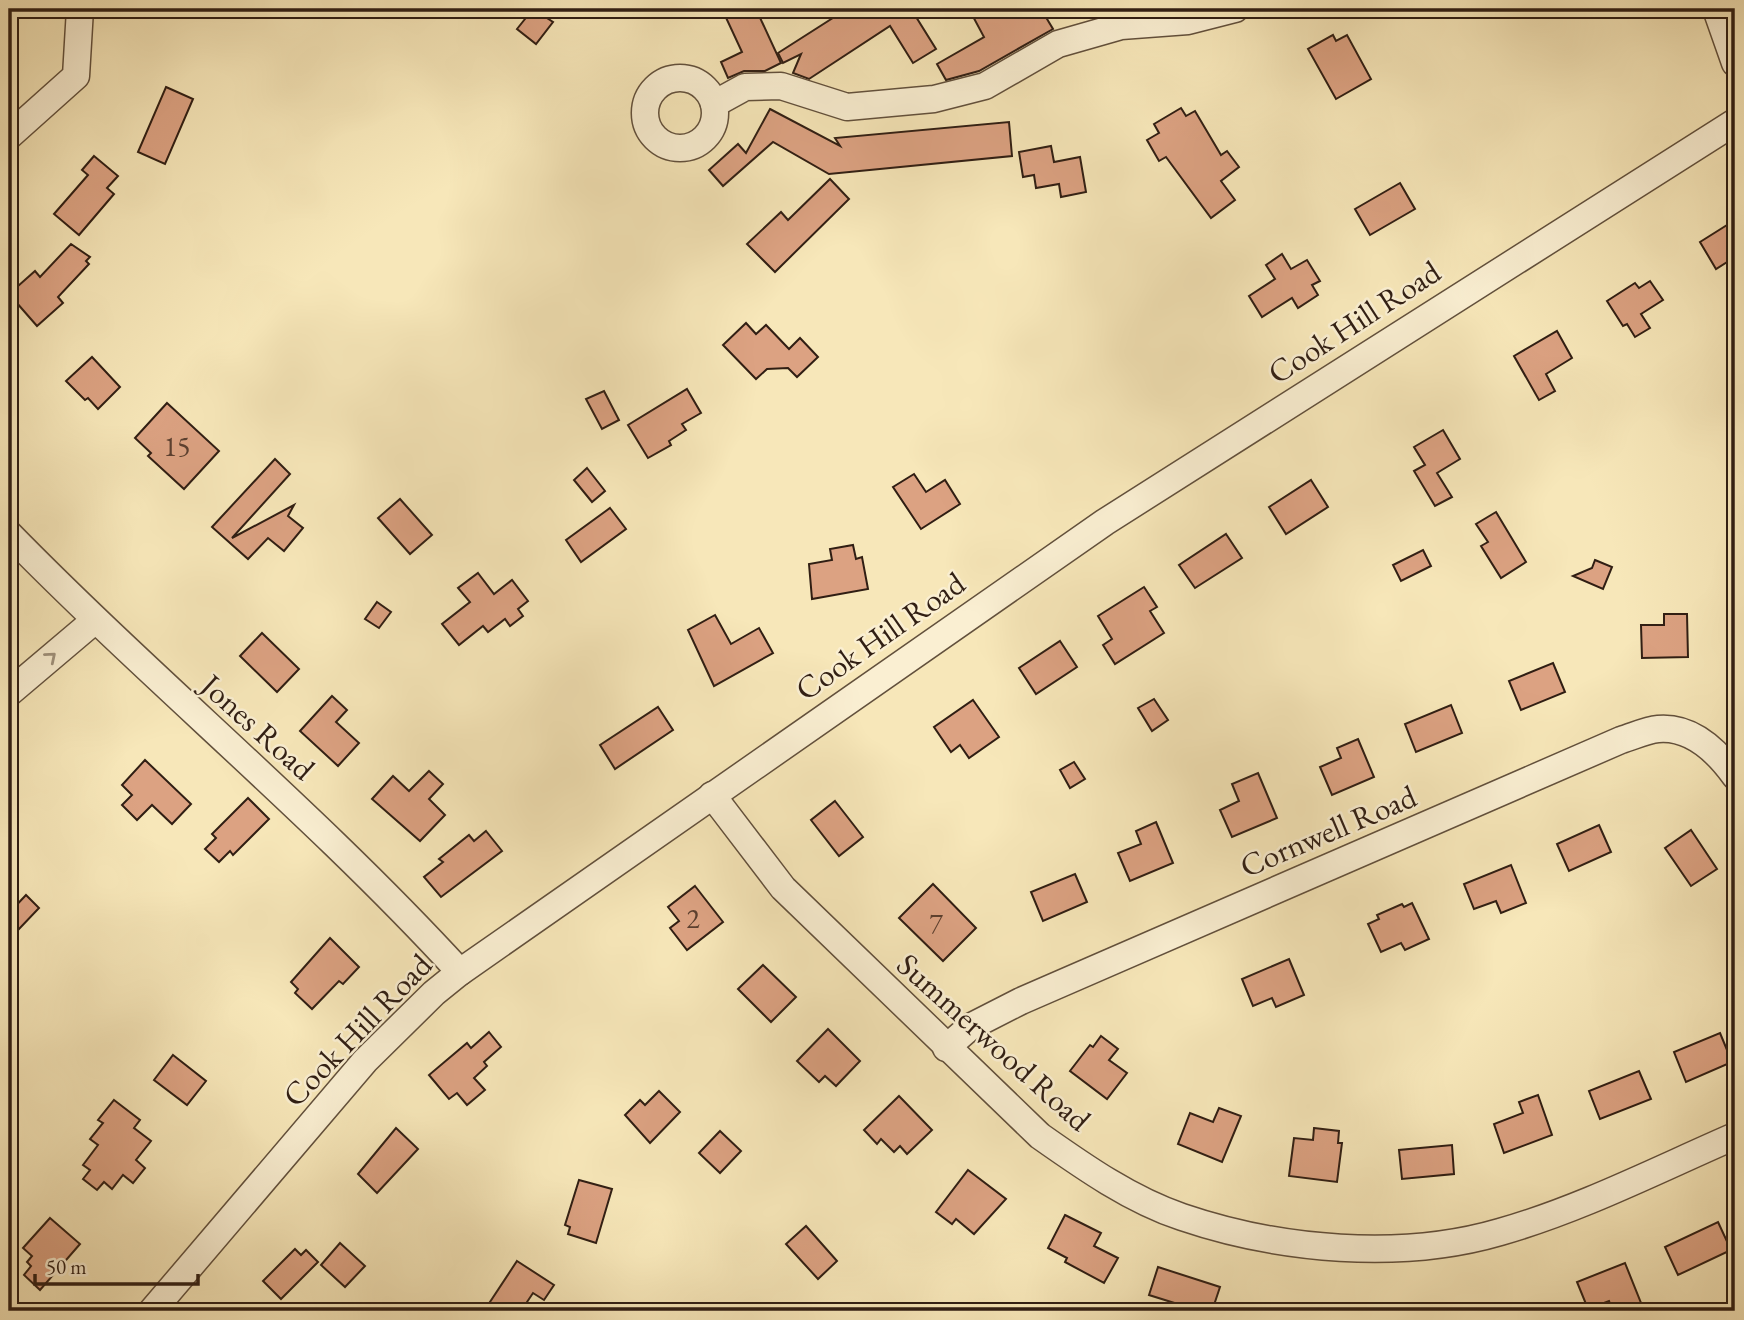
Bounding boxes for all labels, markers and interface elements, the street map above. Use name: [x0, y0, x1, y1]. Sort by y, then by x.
street label: Cook Hill Road: [1260, 250, 1449, 393]
house number: 15: [164, 428, 190, 464]
street label: Cook Hill Road: [787, 562, 974, 710]
one-way arrow: [43, 653, 56, 665]
street label: Jones Road: [190, 663, 325, 790]
street label: Cornwell Road: [1233, 775, 1423, 887]
house number: 2: [686, 900, 700, 936]
house number: 7: [929, 905, 943, 941]
street label: Cook Hill Road: [273, 944, 441, 1116]
street label: Summerwood Road: [888, 944, 1100, 1141]
scale bar: [35, 1243, 198, 1287]
text: 50 m: [46, 1253, 87, 1280]

